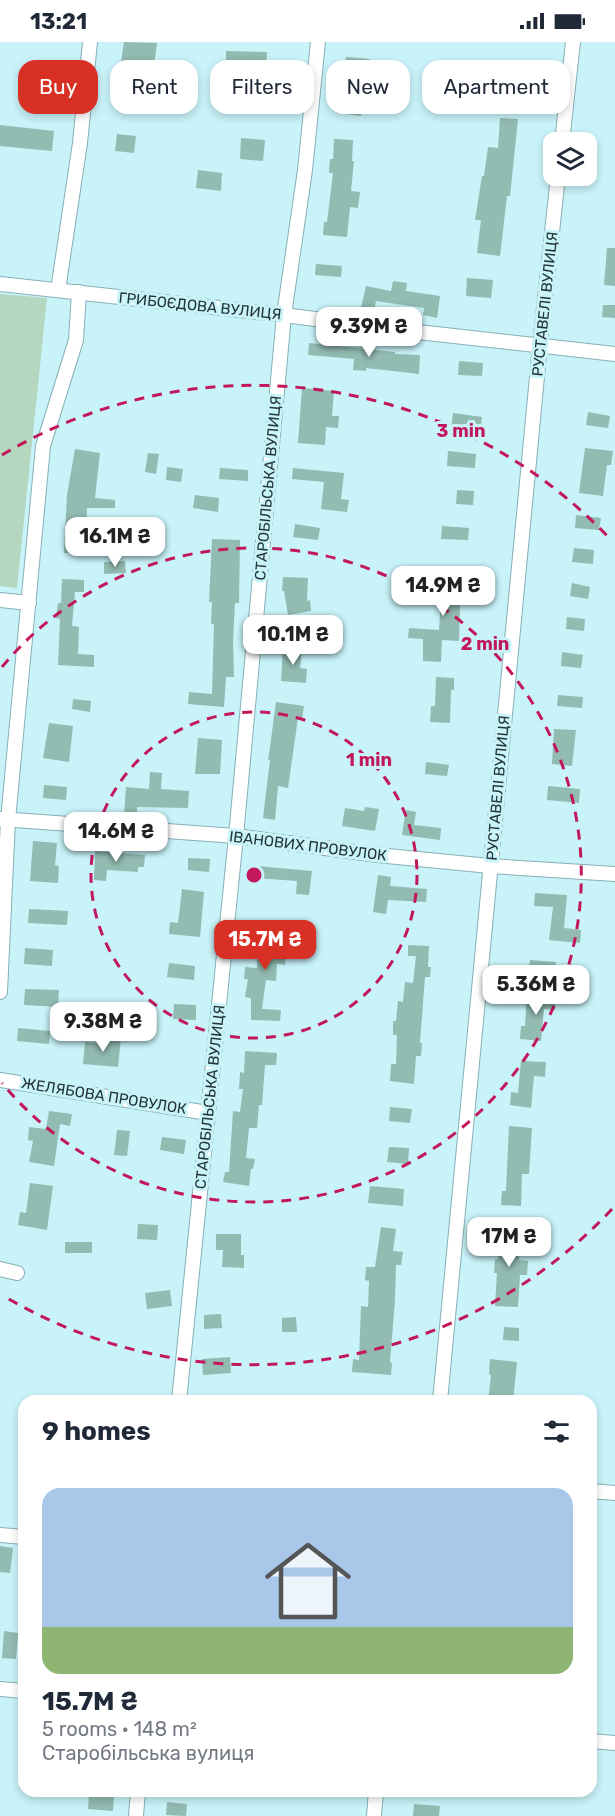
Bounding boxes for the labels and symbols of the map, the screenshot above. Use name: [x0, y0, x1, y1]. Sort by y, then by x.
street label: РУСТАВЕЛІ ВУЛИЦЯ: [528, 231, 562, 377]
street label: ГРИБОЄДОВА ВУЛИЦЯ: [118, 289, 282, 323]
pin: 9.39M ₴: [314, 307, 424, 358]
street label: СТАРОБІЛЬСЬКА ВУЛИЦЯ: [251, 395, 285, 581]
text: 3 min: [437, 420, 485, 442]
pin: 16.1M ₴: [60, 517, 170, 568]
pin: 14.9M ₴: [388, 566, 498, 617]
pin: 10.1M ₴: [238, 615, 348, 666]
text: 2 min: [461, 633, 509, 655]
street label: РУСТАВЕЛІ ВУЛИЦЯ: [483, 715, 513, 861]
text: 1 min: [346, 749, 392, 771]
pin: 14.6M ₴: [61, 812, 171, 863]
street label: ІВАНОВИХ ПРОВУЛОК: [228, 827, 388, 865]
centre of rings: [244, 865, 264, 885]
pin: 15.7M ₴: [210, 920, 320, 971]
pin: 5.36M ₴: [481, 965, 591, 1016]
pin: 9.38M ₴: [48, 1002, 158, 1053]
street label: СТАРОБІЛЬСЬКА ВУЛИЦЯ: [191, 1004, 229, 1190]
street label: ЖЕЛЯБОВА ПРОВУЛОК: [20, 1074, 188, 1118]
pin: 17M ₴: [467, 1217, 551, 1268]

